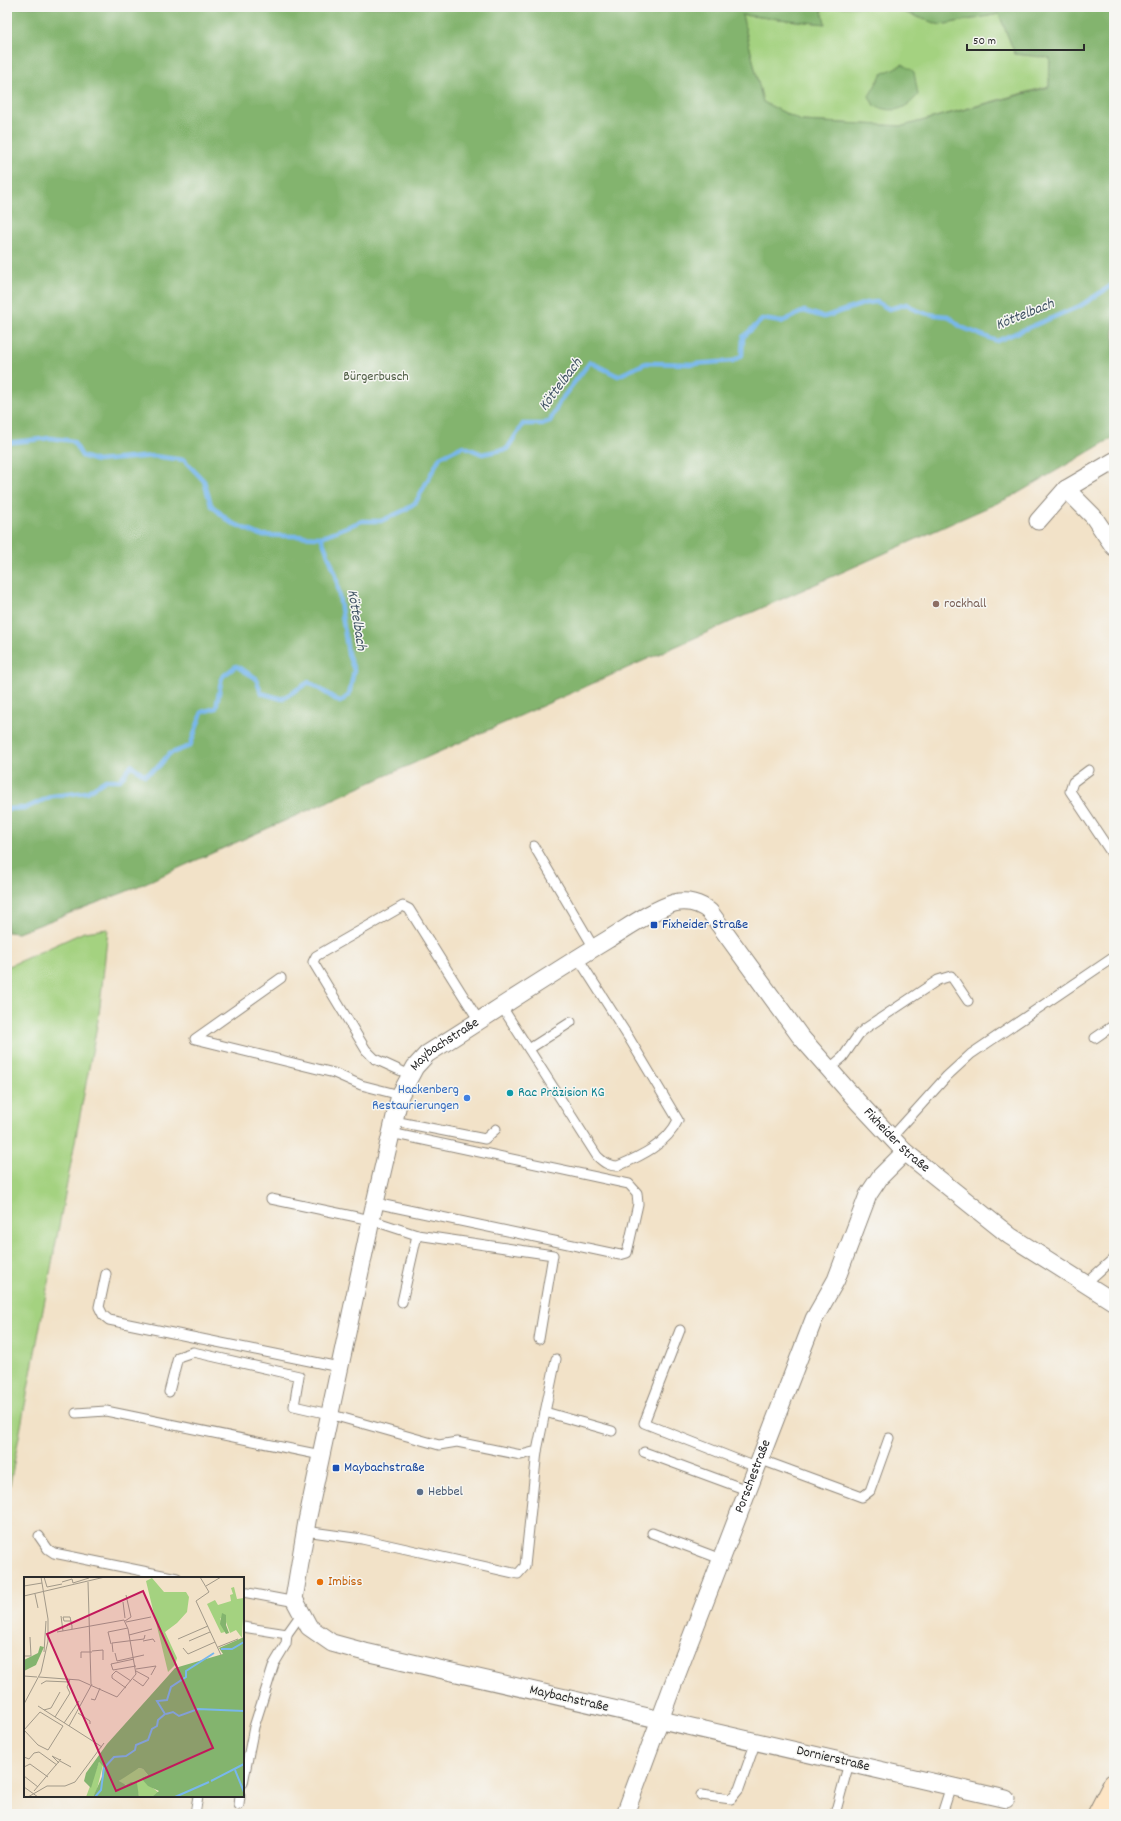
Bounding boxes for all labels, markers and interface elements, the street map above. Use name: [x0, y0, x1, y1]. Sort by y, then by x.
scale bar: [967, 26, 1084, 52]
text: 50 m: [973, 33, 996, 50]
water label: Köttelbach: [992, 293, 1059, 337]
water label: Köttelbach: [534, 353, 589, 416]
park label: Bürgerbusch: [343, 367, 409, 387]
water label: Köttelbach: [340, 588, 372, 653]
place label: rockhall: [944, 594, 987, 614]
marker: rockhall: [931, 599, 941, 609]
place label: Fixheider Straße: [662, 915, 748, 935]
marker: Fixheider Straße: [649, 920, 659, 930]
street label: Maybachstraße: [406, 1013, 483, 1076]
place label: Hackenberg Restaurierungen: [372, 1080, 459, 1116]
place label: Rac Präzision KG: [518, 1083, 605, 1103]
marker: Rac Präzision KG: [505, 1088, 515, 1098]
marker: Hackenberg Restaurierungen: [462, 1093, 472, 1103]
street label: Fixheider Straße: [858, 1103, 934, 1178]
street label: Porschestraße: [730, 1437, 777, 1516]
place label: Maybachstraße: [344, 1458, 425, 1478]
marker: Maybachstraße: [331, 1463, 341, 1473]
place label: Hebbel: [428, 1482, 464, 1502]
marker: Hebbel: [415, 1487, 425, 1497]
place label: Imbiss: [328, 1572, 362, 1592]
inset map: [24, 1577, 244, 1797]
marker: Imbiss: [315, 1577, 325, 1587]
street label: Maybachstraße: [527, 1680, 611, 1718]
street label: Dornierstraße: [794, 1741, 872, 1777]

